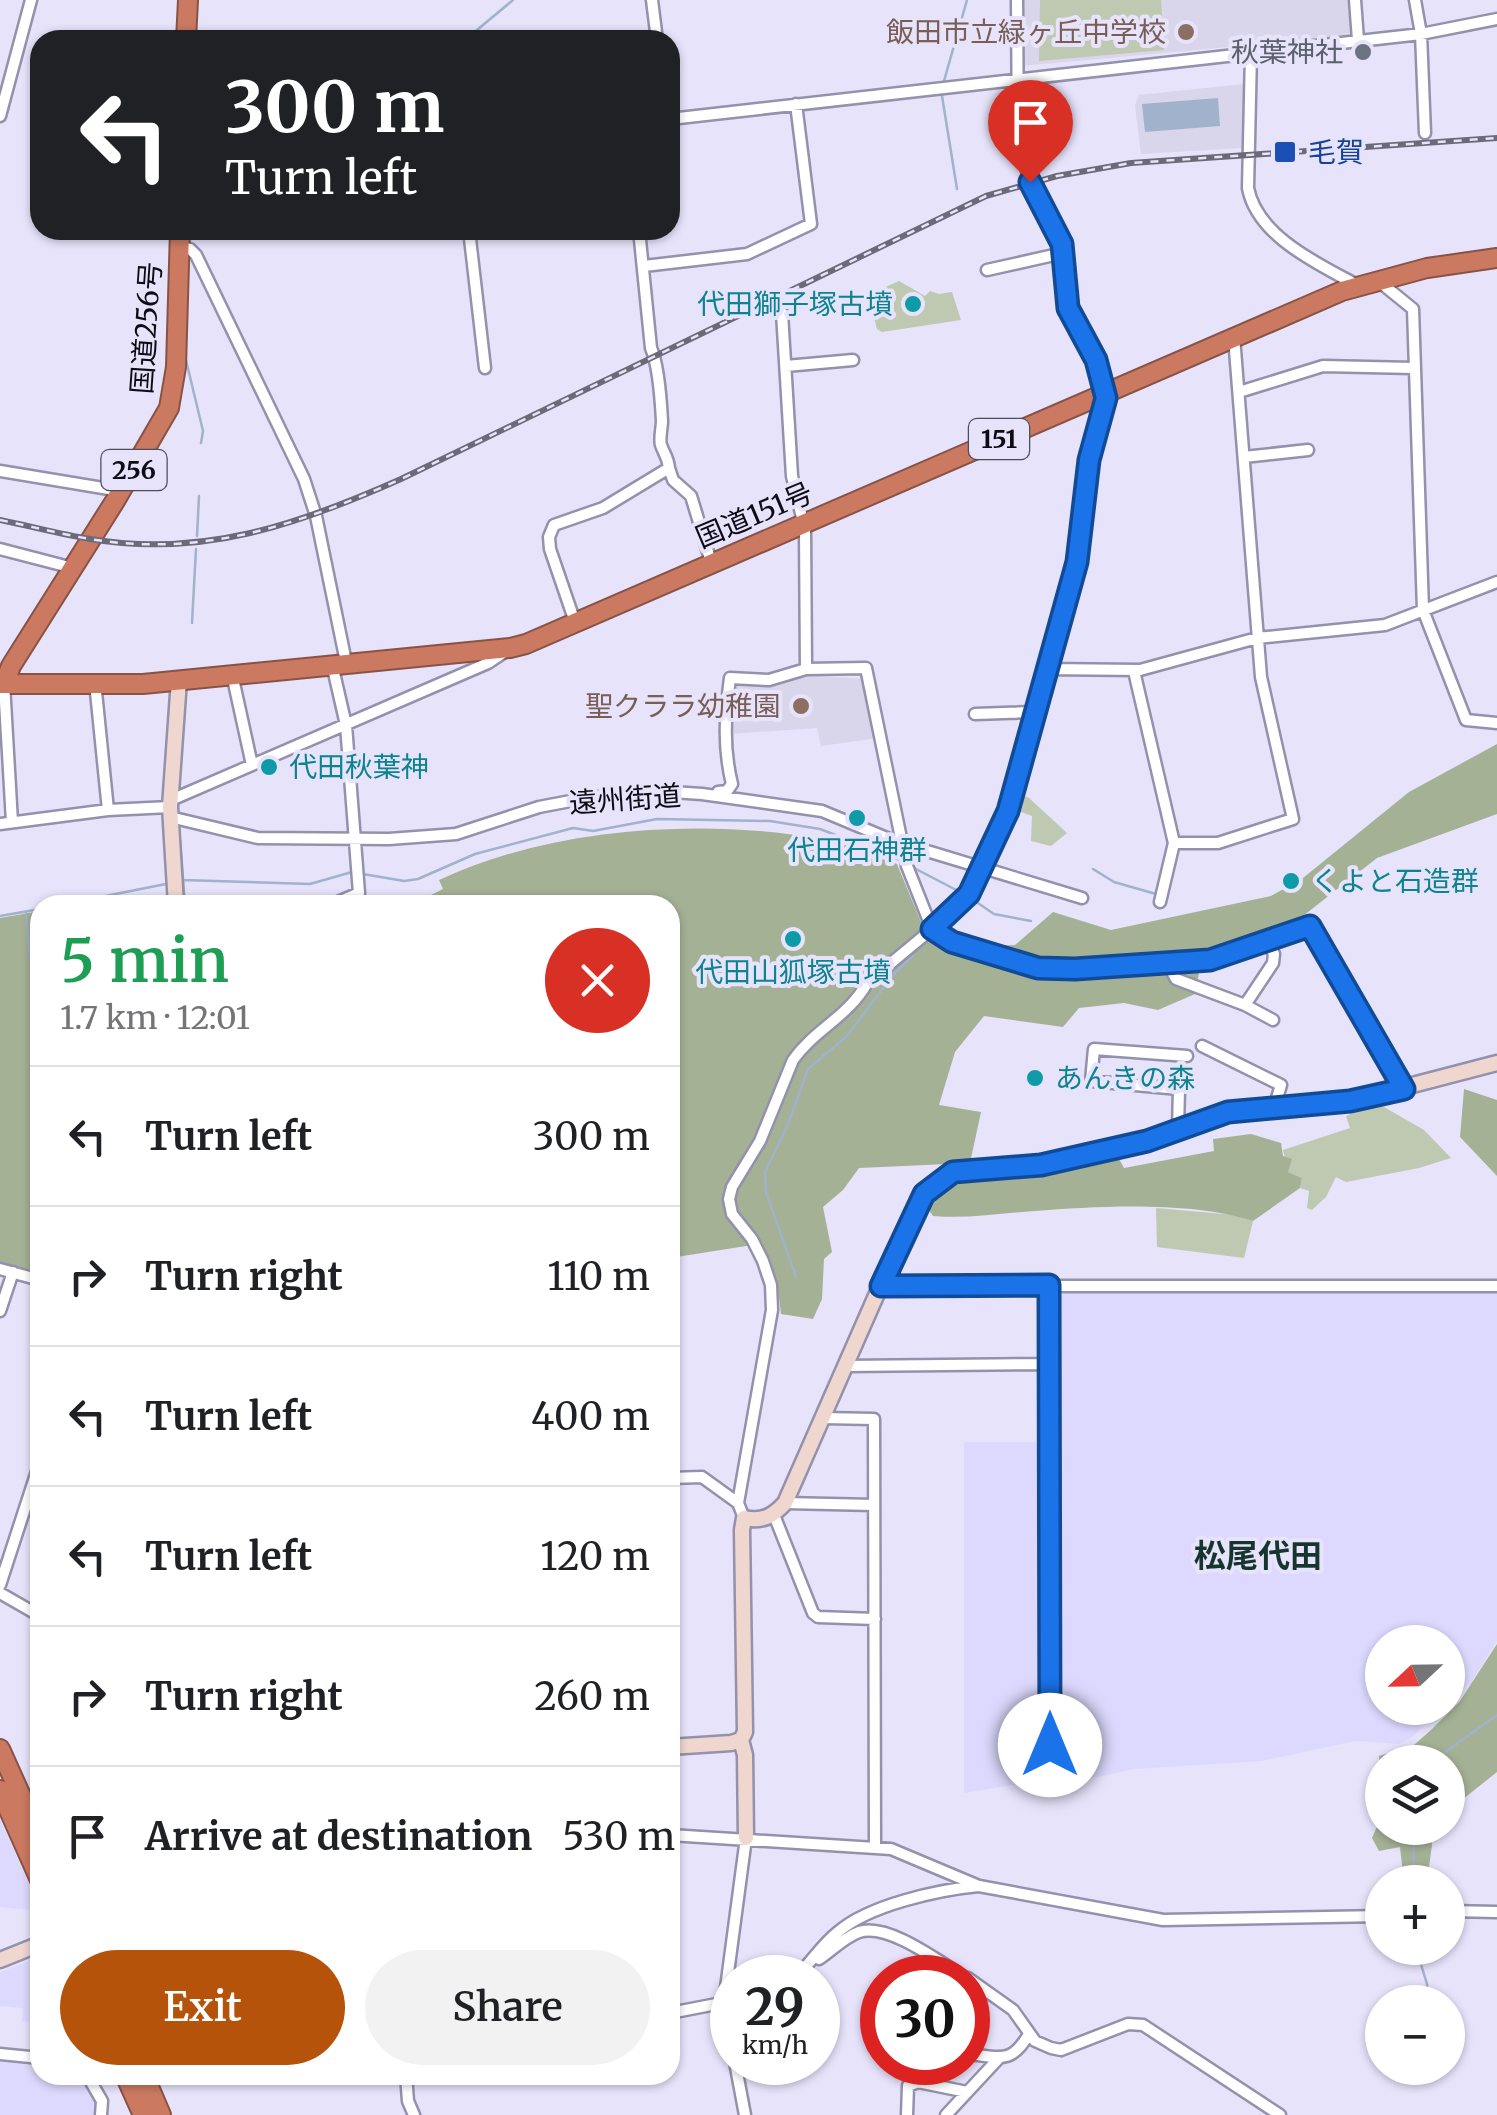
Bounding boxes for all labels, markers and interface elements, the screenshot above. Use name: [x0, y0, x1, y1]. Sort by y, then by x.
place label: 飯田市立緑ヶ丘中学校: [886, 14, 1166, 50]
marker: 飯田市立緑ヶ丘中学校: [1175, 21, 1197, 43]
place label: 秋葉神社: [1231, 34, 1343, 70]
marker: 秋葉神社: [1352, 41, 1374, 63]
text: 300 m: [225, 63, 444, 151]
icon: left: [60, 70, 190, 200]
pin: [988, 80, 1073, 183]
icon: arrive: [1003, 95, 1058, 150]
place label: 毛賀: [1308, 134, 1364, 170]
marker: 毛賀: [1272, 139, 1298, 165]
text: Turn left: [225, 150, 417, 206]
street label: 国道256号: [123, 261, 169, 395]
place label: 代田獅子塚古墳: [697, 286, 893, 322]
marker: 代田獅子塚古墳: [902, 293, 924, 315]
road number: 151: [969, 419, 1029, 459]
road number: 256: [102, 450, 166, 490]
street label: 国道151号: [690, 474, 818, 556]
place label: 聖クララ幼稚園: [585, 688, 781, 724]
marker: 聖クララ幼稚園: [790, 695, 812, 717]
place label: 代田秋葉神: [289, 749, 429, 785]
marker: 代田秋葉神: [258, 756, 280, 778]
street label: 遠州街道: [568, 777, 682, 821]
marker: 代田石神群: [846, 807, 868, 829]
place label: 代田石神群: [787, 832, 927, 868]
place label: くよと石造群: [1311, 863, 1479, 899]
marker: くよと石造群: [1280, 870, 1302, 892]
text: 5 min: [60, 923, 229, 998]
button: close: [545, 928, 650, 1033]
marker: 代田山狐塚古墳: [782, 928, 804, 950]
place label: 代田山狐塚古墳: [695, 954, 891, 990]
text: 1.7 km · 12:01: [60, 998, 250, 1038]
place label: あんきの森: [1055, 1060, 1195, 1096]
marker: あんきの森: [1024, 1067, 1046, 1089]
icon: left: [60, 1109, 115, 1164]
text: Turn left: [145, 1113, 312, 1160]
text: 300 m: [533, 1113, 650, 1160]
icon: right: [60, 1249, 115, 1304]
text: Turn right: [145, 1253, 343, 1300]
text: 110 m: [547, 1253, 650, 1300]
icon: left: [60, 1389, 115, 1444]
text: Turn left: [145, 1393, 312, 1440]
text: 400 m: [531, 1393, 650, 1440]
icon: left: [60, 1529, 115, 1584]
text: Turn left: [145, 1533, 312, 1580]
text: 120 m: [540, 1533, 650, 1580]
district label: 松尾代田: [1194, 1536, 1322, 1576]
north arrow: [1365, 1625, 1465, 1725]
map controls: [1365, 1625, 1465, 2085]
icon: right: [60, 1669, 115, 1724]
text: Turn right: [145, 1673, 343, 1720]
text: 260 m: [534, 1673, 650, 1720]
position arrow: [998, 1693, 1102, 1797]
button: layers: [1365, 1745, 1465, 1845]
icon: arrive: [60, 1809, 115, 1864]
text: Arrive at destination: [145, 1813, 532, 1860]
text: 530 m: [562, 1813, 675, 1860]
button: +: [1365, 1865, 1465, 1965]
button: Exit: [60, 1950, 345, 2065]
button: Share: [365, 1950, 650, 2065]
speed limit sign: 30: [860, 1955, 990, 2085]
text: 29: [745, 1976, 805, 2039]
button: −: [1365, 1985, 1465, 2085]
text: km/h: [742, 2029, 808, 2061]

